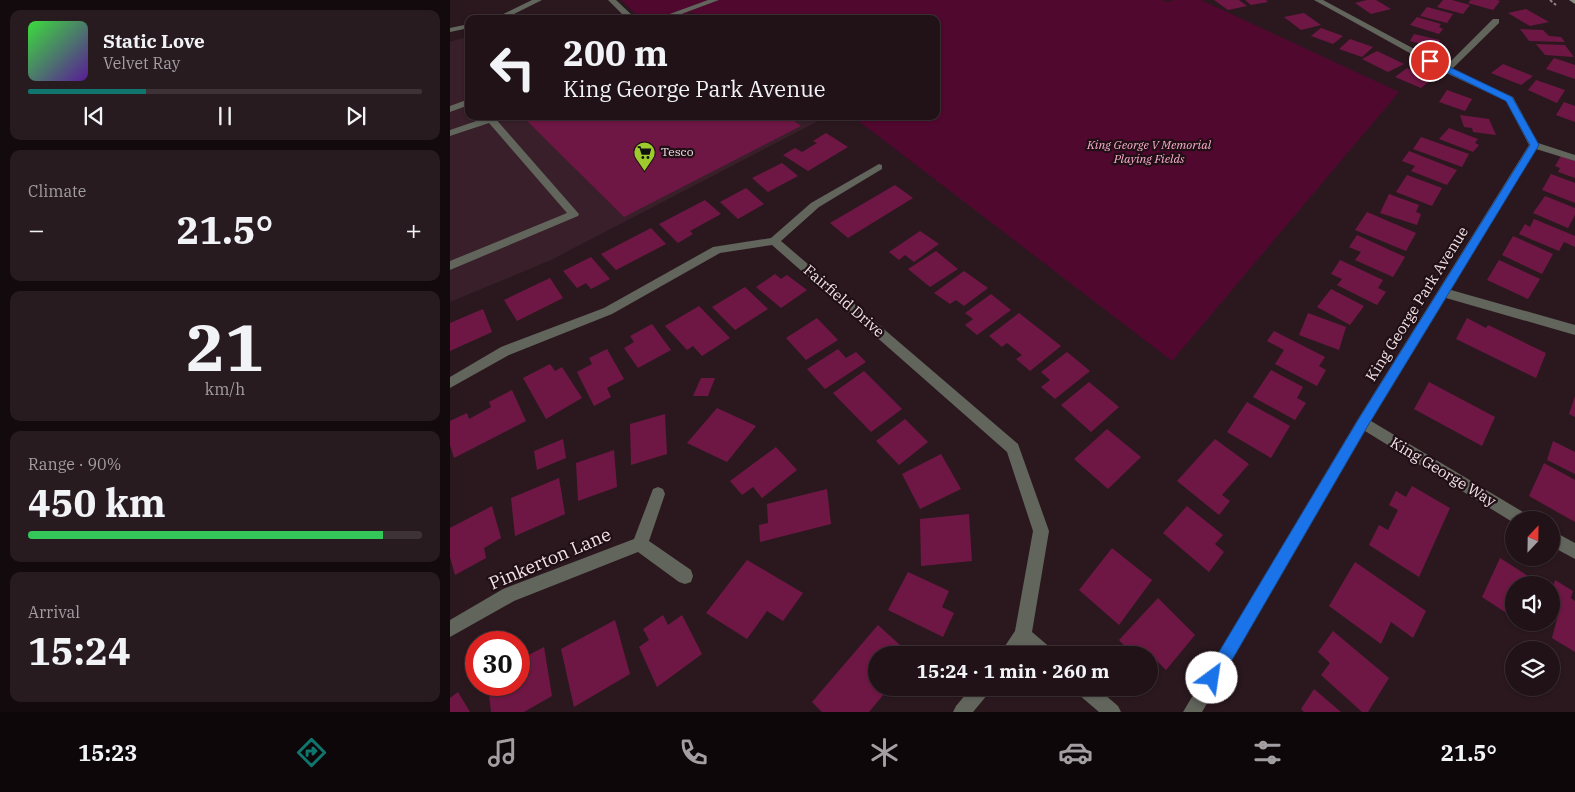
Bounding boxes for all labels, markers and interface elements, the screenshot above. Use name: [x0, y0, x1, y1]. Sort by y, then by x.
text: Static Love: [103, 29, 205, 53]
text: 200 m: [563, 30, 668, 76]
icon: left: [480, 35, 545, 100]
pin: [1409, 40, 1451, 82]
icon: arrive: [1416, 47, 1444, 75]
text: Velvet Ray: [103, 53, 180, 73]
text: King George Park Avenue: [563, 74, 826, 103]
icon: previous: [80, 102, 108, 130]
icon: pause: [211, 102, 239, 130]
icon: next: [342, 102, 370, 130]
park label: King George V Memorial Playing Fields: [1086, 137, 1212, 166]
supermarket icon: Tesco: [633, 140, 657, 171]
place label: Tesco: [661, 144, 694, 159]
text: Climate: [28, 181, 86, 201]
text: 21.5°: [177, 205, 273, 254]
text: −: [28, 211, 45, 248]
text: +: [405, 211, 422, 248]
street label: King George Park Avenue: [1361, 223, 1472, 385]
street label: Fairfield Drive: [800, 260, 889, 341]
text: 21: [186, 304, 264, 389]
text: km/h: [205, 379, 245, 399]
street label: King George Way: [1387, 433, 1499, 511]
text: Range · 90%: [28, 454, 121, 474]
text: 450 km: [28, 478, 166, 527]
north arrow: [1505, 511, 1560, 566]
map controls: [1505, 511, 1560, 696]
street label: Pinkerton Lane: [485, 522, 614, 595]
button: sound: [1505, 576, 1560, 631]
text: Arrival: [28, 602, 80, 622]
text: 15:24: [28, 626, 131, 675]
speed limit sign: 30: [465, 631, 530, 696]
button: layers: [1505, 641, 1560, 696]
position arrow: [1185, 651, 1237, 703]
text: 15:24 · 1 min · 260 m: [917, 659, 1109, 683]
icon: directions: [294, 735, 329, 770]
icon: music: [485, 735, 520, 770]
icon: phone: [676, 735, 711, 770]
icon: climate: [867, 735, 902, 770]
icon: car: [1058, 735, 1093, 770]
icon: filters: [1250, 735, 1285, 770]
text: 15:23: [78, 738, 138, 767]
text: 21.5°: [1441, 738, 1497, 767]

